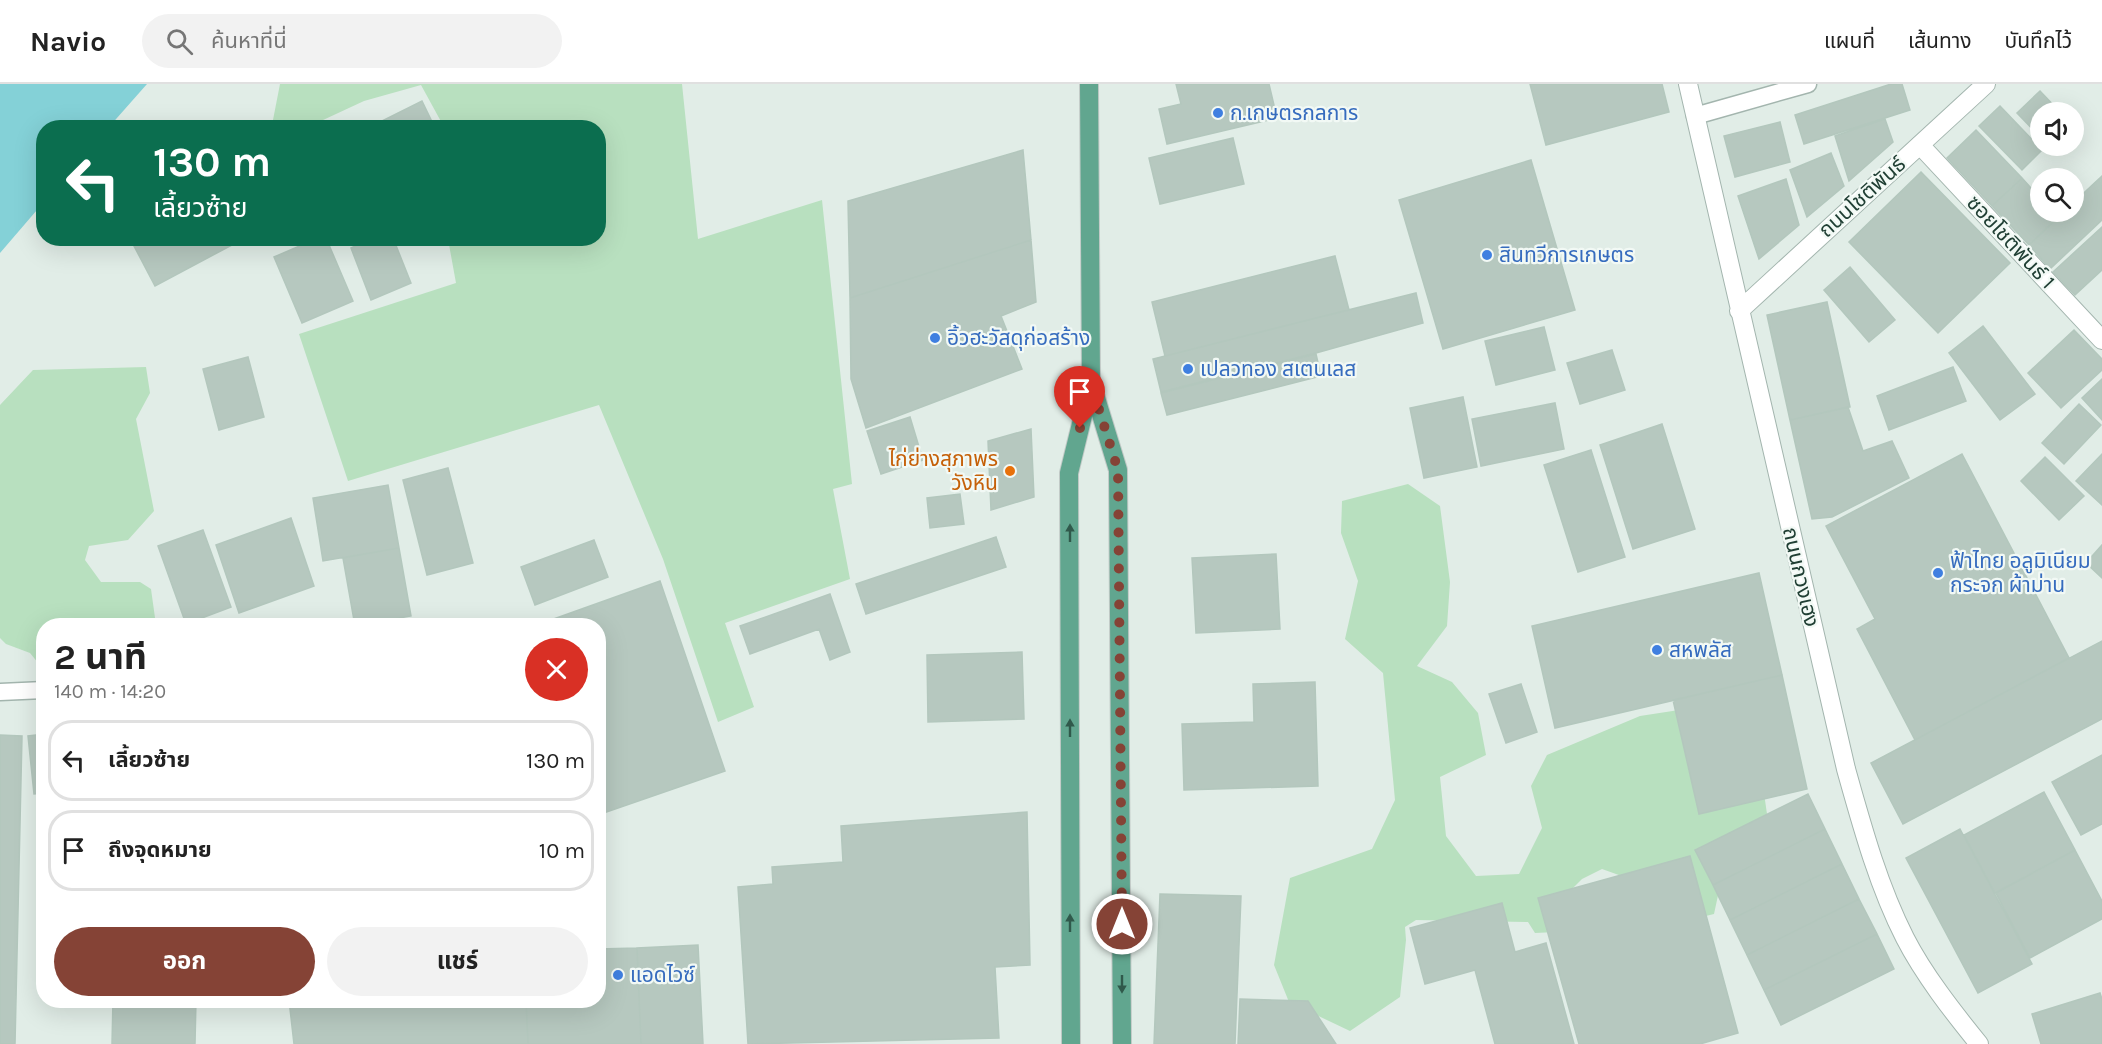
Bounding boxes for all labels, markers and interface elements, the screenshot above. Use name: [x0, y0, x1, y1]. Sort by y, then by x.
search box: [142, 14, 562, 68]
text: Navio: [30, 25, 106, 58]
icon: search: [163, 25, 196, 58]
text: ค้นหาที่นี่: [211, 28, 287, 54]
text: แผนที่: [1824, 29, 1875, 53]
text: เส้นทาง: [1908, 29, 1972, 53]
text: บันทึกไว้: [2005, 29, 2072, 53]
place label: ก.เกษตรกลการ: [1230, 101, 1358, 125]
map controls: [2030, 102, 2084, 222]
button: sound: [2030, 102, 2084, 156]
marker: ก.เกษตรกลการ: [1211, 106, 1225, 120]
text: 130 m: [153, 137, 271, 187]
icon: left: [54, 144, 132, 222]
street label: ถนนโชติพันธ์: [1814, 152, 1911, 242]
button: search: [2030, 168, 2084, 222]
street label: ซอยโชติพันธ์ 1: [1962, 191, 2060, 293]
text: เลี้ยวซ้าย: [153, 192, 247, 224]
place label: สินทวีการเกษตร: [1499, 243, 1634, 267]
marker: สินทวีการเกษตร: [1480, 248, 1494, 262]
place label: อิ้วฮะวัสดุก่อสร้าง: [947, 324, 1090, 351]
marker: อิ้วฮะวัสดุก่อสร้าง: [928, 331, 942, 345]
place label: เปลวทอง สเตนเลส: [1200, 357, 1356, 381]
marker: เปลวทอง สเตนเลส: [1181, 362, 1195, 376]
pin: [1054, 366, 1105, 428]
icon: arrive: [1063, 375, 1096, 408]
place label: ไก่ย่างสุภาพร วังหิน: [888, 447, 998, 495]
marker: ไก่ย่างสุภาพร วังหิน: [1003, 464, 1017, 478]
one-way arrow: [1065, 523, 1075, 542]
street label: ถนนกวงเฮง: [1778, 525, 1824, 629]
place label: ฟ้าไทย อลูมิเนียม กระจก ผ้าม่าน: [1950, 549, 2091, 597]
marker: ฟ้าไทย อลูมิเนียม กระจก ผ้าม่าน: [1931, 566, 1945, 580]
text: 2 นาที: [54, 636, 147, 678]
button: close: [525, 638, 588, 701]
place label: สหพลัส: [1669, 638, 1732, 662]
marker: สหพลัส: [1650, 643, 1664, 657]
text: 140 m · 14:20: [54, 680, 166, 703]
one-way arrow: [1065, 718, 1075, 737]
icon: left: [57, 744, 90, 777]
text: เลี้ยวซ้าย: [108, 747, 190, 773]
text: 130 m: [526, 748, 585, 774]
icon: arrive: [57, 834, 90, 867]
text: ถึงจุดหมาย: [108, 837, 212, 863]
text: 10 m: [539, 838, 585, 864]
position arrow: [1090, 892, 1154, 956]
one-way arrow: [1065, 913, 1075, 932]
button: ออก: [54, 927, 315, 996]
button: แชร์: [327, 927, 588, 996]
place label: แอดไวซ์: [630, 963, 695, 987]
marker: แอดไวซ์: [611, 968, 625, 982]
one-way arrow: [1117, 974, 1127, 993]

